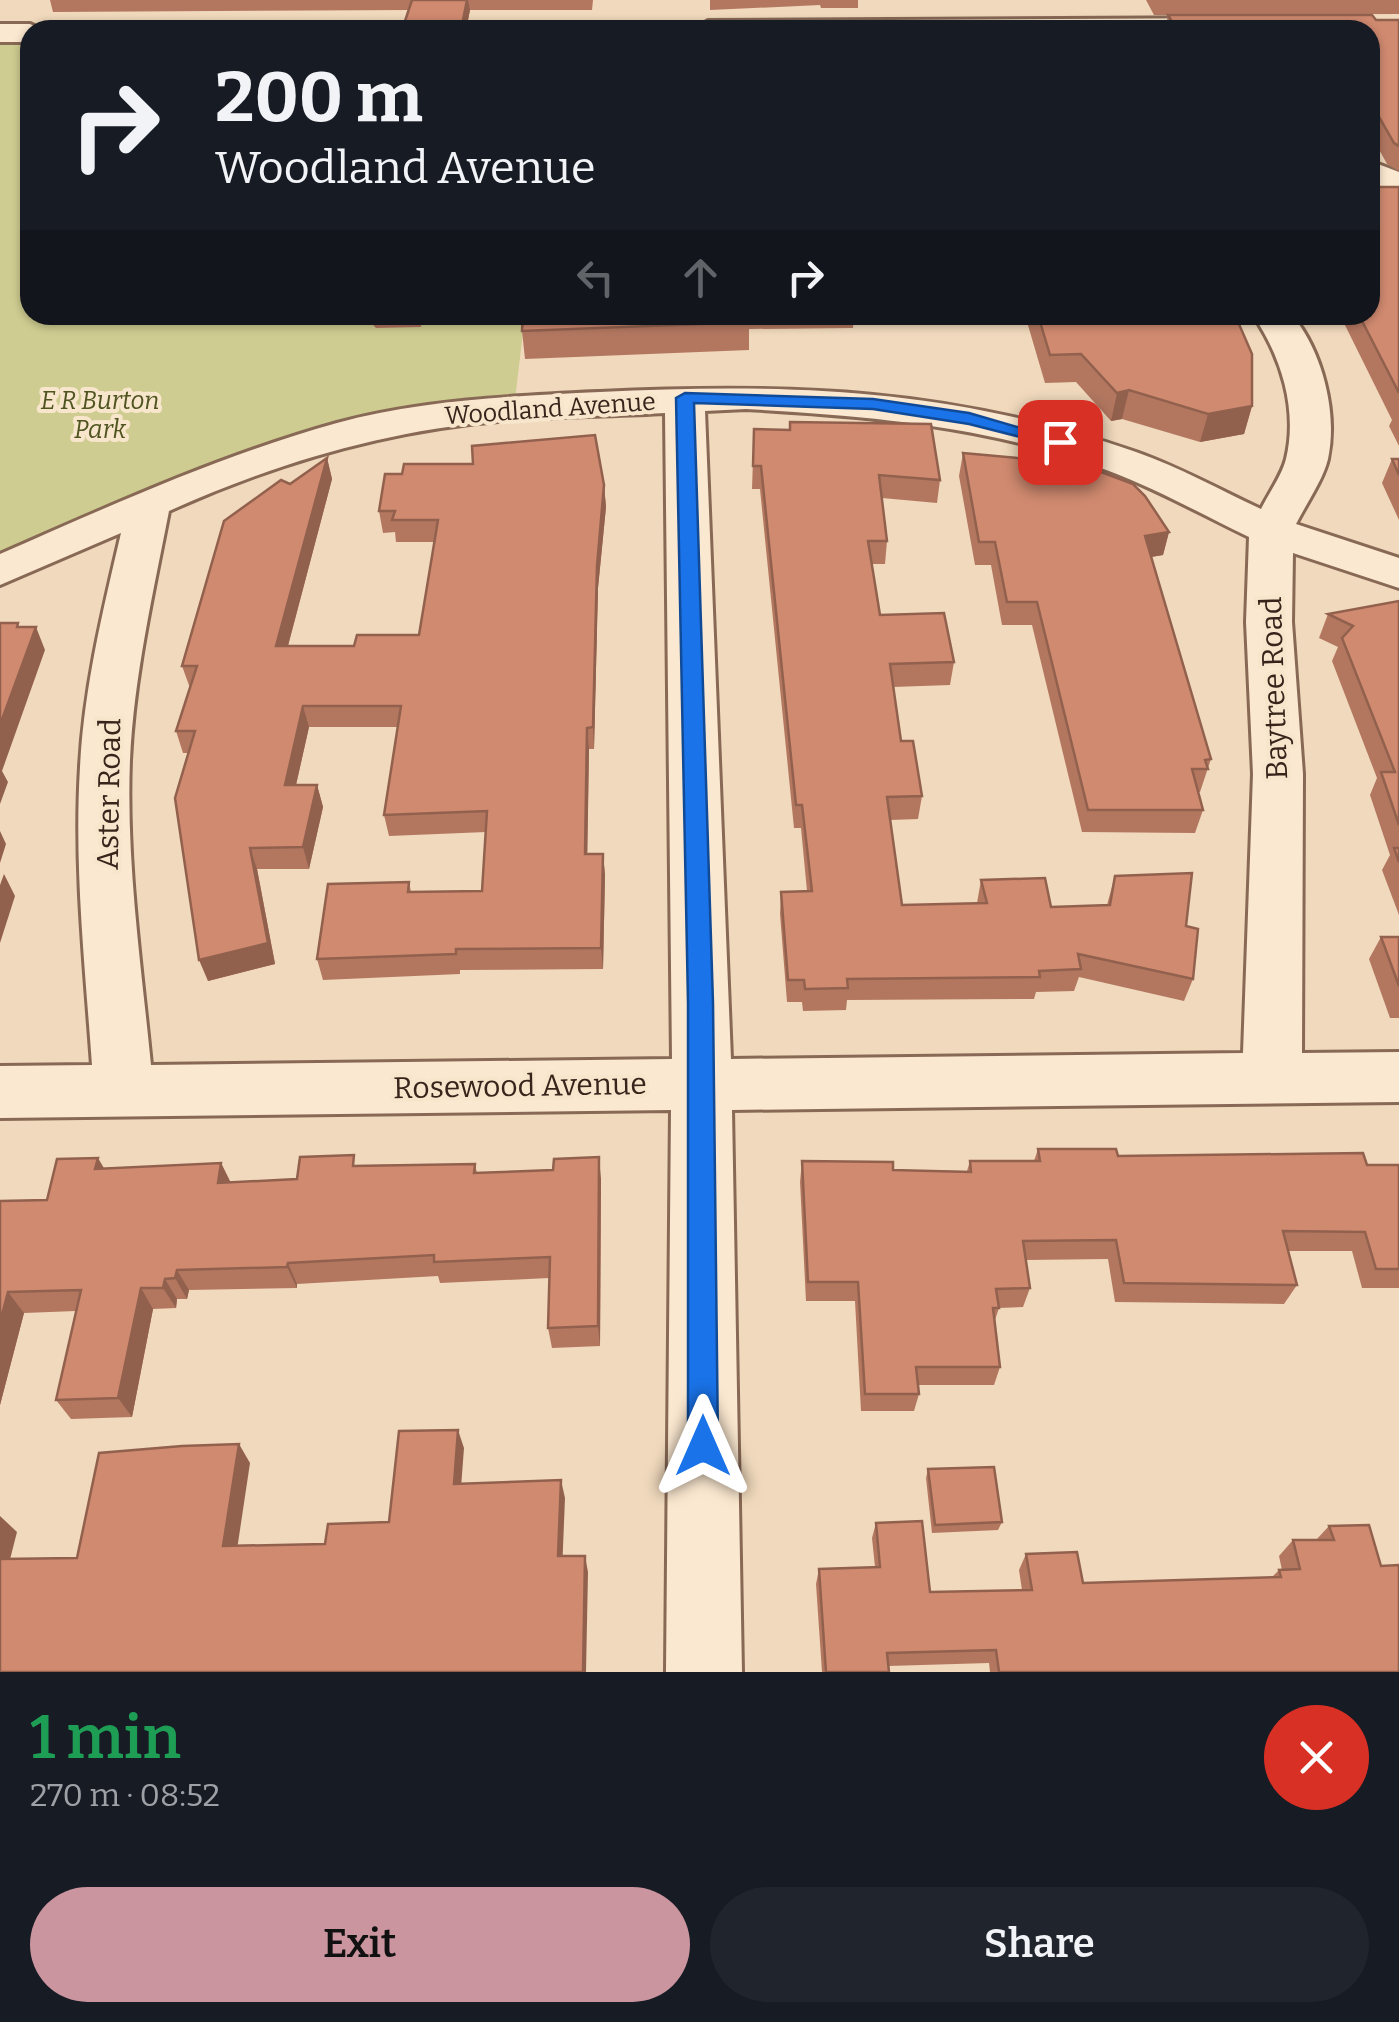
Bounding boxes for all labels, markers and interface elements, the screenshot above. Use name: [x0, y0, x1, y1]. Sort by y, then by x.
text: 200 m: [215, 56, 423, 140]
icon: right: [50, 60, 180, 190]
text: Woodland Avenue: [215, 141, 596, 195]
icon: left: [568, 250, 623, 305]
icon: ahead: [673, 250, 728, 305]
icon: right: [778, 250, 833, 305]
park label: E R Burton Park: [41, 386, 159, 445]
street label: Woodland Avenue: [444, 387, 657, 431]
pin: [1018, 400, 1103, 485]
icon: arrive: [1033, 415, 1088, 470]
street label: Baytree Road: [1253, 596, 1295, 780]
street label: Aster Road: [90, 718, 128, 870]
street label: Rosewood Avenue: [393, 1066, 647, 1106]
position arrow: [651, 1394, 755, 1498]
text: 1 min: [30, 1702, 181, 1774]
button: close: [1264, 1705, 1369, 1810]
text: 270 m · 08:52: [30, 1776, 220, 1814]
button: Exit: [30, 1887, 690, 2002]
button: Share: [710, 1887, 1369, 2002]

